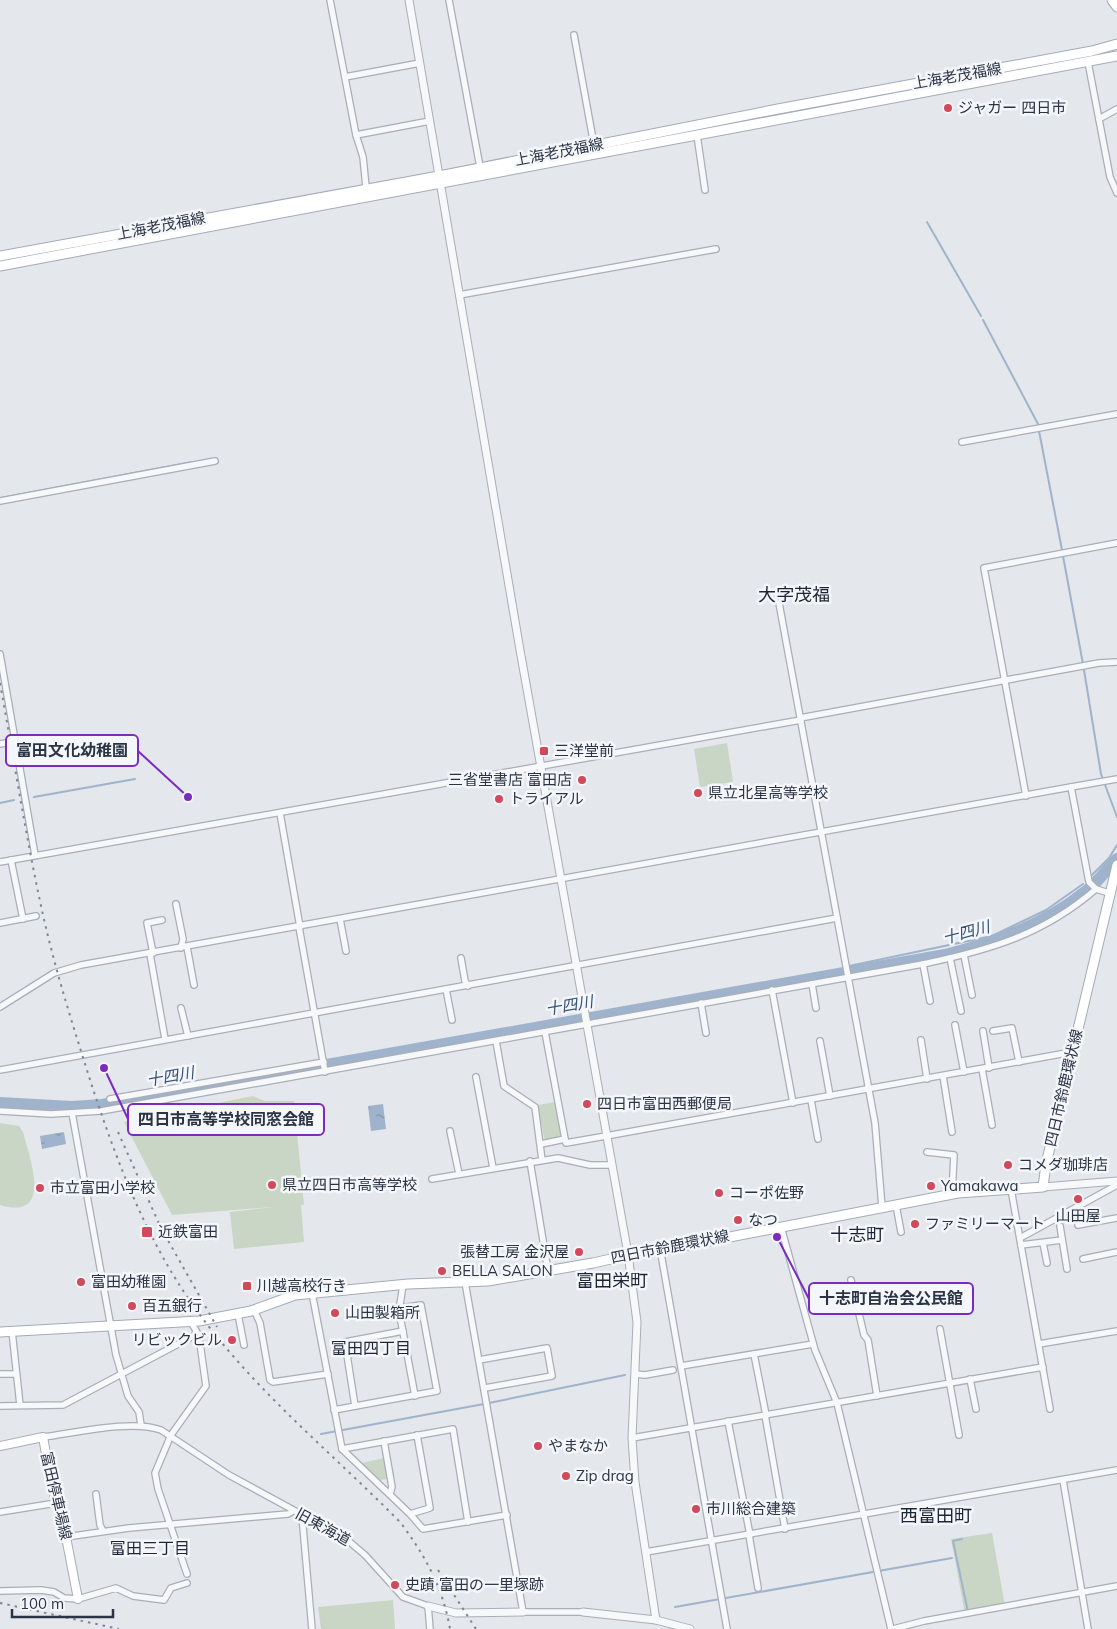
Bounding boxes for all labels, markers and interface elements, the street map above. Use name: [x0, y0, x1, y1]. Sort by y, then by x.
street label: 上海老茂福線: [911, 58, 1003, 93]
place label: ジャガー 四日市: [958, 98, 1066, 117]
marker: ジャガー 四日市: [942, 102, 954, 114]
street label: 上海老茂福線: [513, 134, 605, 169]
street label: 上海老茂福線: [115, 208, 207, 243]
district label: 大字茂福: [758, 583, 830, 606]
callout: 富田文化幼稚園: [6, 735, 138, 766]
text: 富田文化幼稚園: [16, 740, 128, 760]
place label: 三洋堂前: [554, 741, 614, 760]
marker: 三洋堂前: [538, 745, 550, 757]
place label: 三省堂書店 富田店: [448, 770, 572, 789]
marker: 三省堂書店 富田店: [576, 774, 588, 786]
place label: 県立北星高等学校: [708, 783, 828, 802]
marker: 県立北星高等学校: [692, 787, 704, 799]
place label: トライアル: [509, 789, 584, 808]
marker: トライアル: [493, 793, 505, 805]
water label: 十四川: [940, 916, 994, 948]
water label: 十四川: [544, 991, 596, 1019]
street label: 四日市鈴鹿環状線: [1041, 1027, 1086, 1148]
water label: 十四川: [145, 1062, 197, 1090]
place label: 四日市富田西郵便局: [597, 1094, 732, 1113]
marker: 四日市富田西郵便局: [581, 1098, 593, 1110]
callout: 四日市高等学校同窓会館: [128, 1104, 324, 1135]
text: 四日市高等学校同窓会館: [138, 1109, 314, 1129]
place label: コメダ珈琲店: [1018, 1155, 1108, 1174]
marker: コメダ珈琲店: [1002, 1159, 1014, 1171]
place label: 県立四日市高等学校: [282, 1175, 417, 1194]
place label: Yamakawa: [940, 1176, 1019, 1195]
place label: 市立富田小学校: [50, 1178, 155, 1197]
marker: 県立四日市高等学校: [266, 1179, 278, 1191]
marker: Yamakawa: [925, 1180, 937, 1192]
marker: 市立富田小学校: [34, 1182, 46, 1194]
place label: コーポ佐野: [729, 1183, 804, 1202]
marker: コーポ佐野: [713, 1187, 725, 1199]
marker: 山田屋: [1072, 1193, 1084, 1205]
place label: 山田屋: [1055, 1206, 1101, 1225]
place label: なつ: [748, 1210, 778, 1229]
marker: なつ: [732, 1214, 744, 1226]
place label: ファミリーマート: [925, 1214, 1045, 1233]
marker: ファミリーマート: [909, 1218, 921, 1230]
place label: 近鉄富田: [158, 1222, 218, 1241]
district label: 十志町: [830, 1223, 884, 1246]
marker: 近鉄富田: [140, 1225, 154, 1239]
street label: 四日市鈴鹿環状線: [609, 1226, 731, 1267]
place label: 張替工房 金沢屋: [460, 1242, 569, 1261]
marker: 張替工房 金沢屋: [573, 1246, 585, 1258]
place label: BELLA SALON: [452, 1261, 553, 1280]
marker: BELLA SALON: [436, 1265, 448, 1277]
district label: 富田栄町: [576, 1269, 648, 1292]
place label: 富田幼稚園: [91, 1272, 166, 1291]
marker: 富田幼稚園: [75, 1276, 87, 1288]
place label: 川越高校行き: [257, 1276, 347, 1295]
marker: 川越高校行き: [241, 1280, 253, 1292]
callout: 十志町自治会公民館: [809, 1283, 973, 1314]
text: 十志町自治会公民館: [819, 1288, 963, 1308]
place label: 百五銀行: [142, 1296, 202, 1315]
marker: 百五銀行: [126, 1300, 138, 1312]
place label: 山田製箱所: [345, 1303, 420, 1322]
marker: 山田製箱所: [329, 1307, 341, 1319]
place label: リビックビル: [132, 1330, 222, 1349]
marker: リビックビル: [226, 1334, 238, 1346]
district label: 富田四丁目: [331, 1338, 411, 1358]
place label: やまなか: [548, 1436, 608, 1455]
marker: やまなか: [532, 1440, 544, 1452]
street label: 富田停車場線: [37, 1450, 76, 1542]
place label: Zip drag: [576, 1466, 634, 1485]
marker: Zip drag: [560, 1470, 572, 1482]
place label: 市川総合建築: [706, 1499, 796, 1518]
marker: 市川総合建築: [690, 1503, 702, 1515]
street label: 旧東海道: [292, 1504, 354, 1549]
district label: 西富田町: [900, 1504, 972, 1527]
district label: 富田三丁目: [110, 1538, 190, 1558]
place label: 史蹟 富田の一里塚跡: [405, 1575, 544, 1594]
marker: 史蹟 富田の一里塚跡: [389, 1579, 401, 1591]
scale bar: [12, 1586, 114, 1618]
text: 100 m: [20, 1594, 64, 1613]

